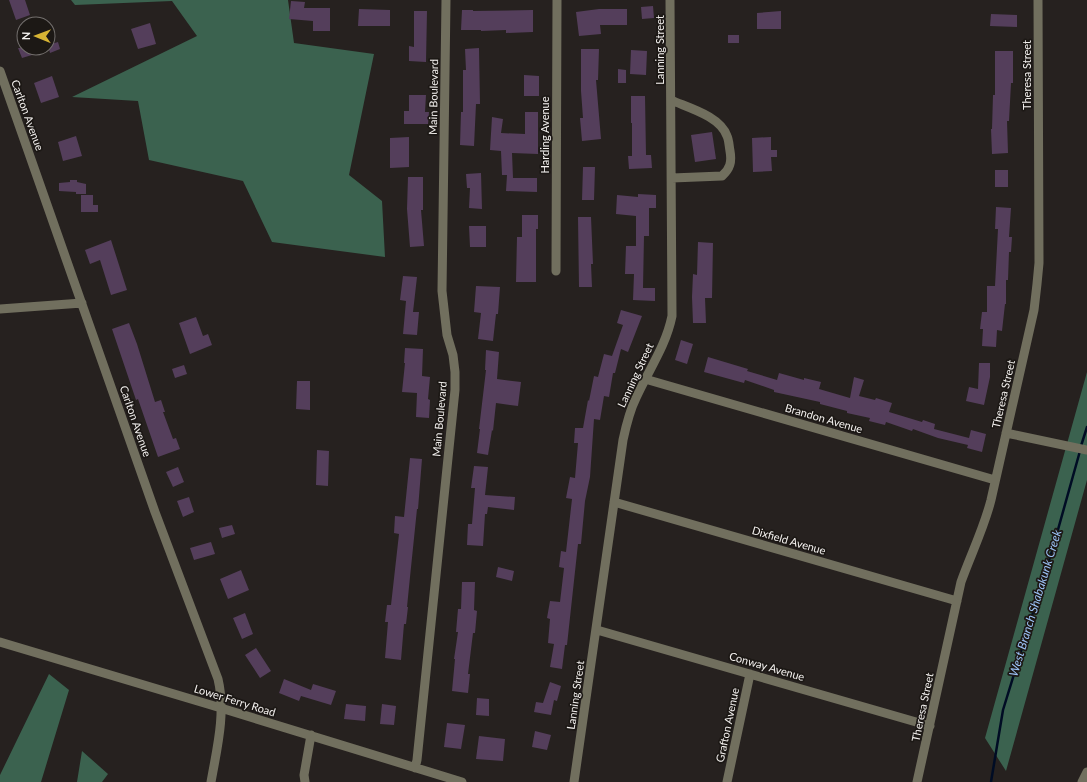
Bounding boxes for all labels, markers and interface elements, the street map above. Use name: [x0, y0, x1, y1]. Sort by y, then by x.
street label: Lanning Street: [653, 15, 666, 85]
north arrow: [16, 16, 56, 56]
text: N: [19, 31, 32, 40]
street label: Theresa Street: [1020, 40, 1033, 110]
street label: Main Boulevard: [426, 59, 440, 135]
street label: Carlton Avenue: [9, 78, 47, 152]
street label: Harding Avenue: [538, 96, 551, 174]
street label: Lanning Street: [614, 341, 656, 409]
street label: Theresa Street: [989, 358, 1017, 430]
street label: Main Boulevard: [429, 381, 449, 457]
street label: Carlton Avenue: [118, 384, 154, 459]
street label: Brandon Avenue: [784, 401, 864, 435]
street label: Dixfield Avenue: [751, 523, 828, 557]
water label: West Branch Shabakunk Creek: [1005, 527, 1065, 678]
street label: Conway Avenue: [728, 649, 806, 683]
street label: Lanning Street: [564, 660, 586, 730]
street label: Theresa Street: [908, 671, 936, 743]
street label: Lower Ferry Road: [193, 681, 277, 719]
street label: Grafton Avenue: [713, 686, 741, 764]

